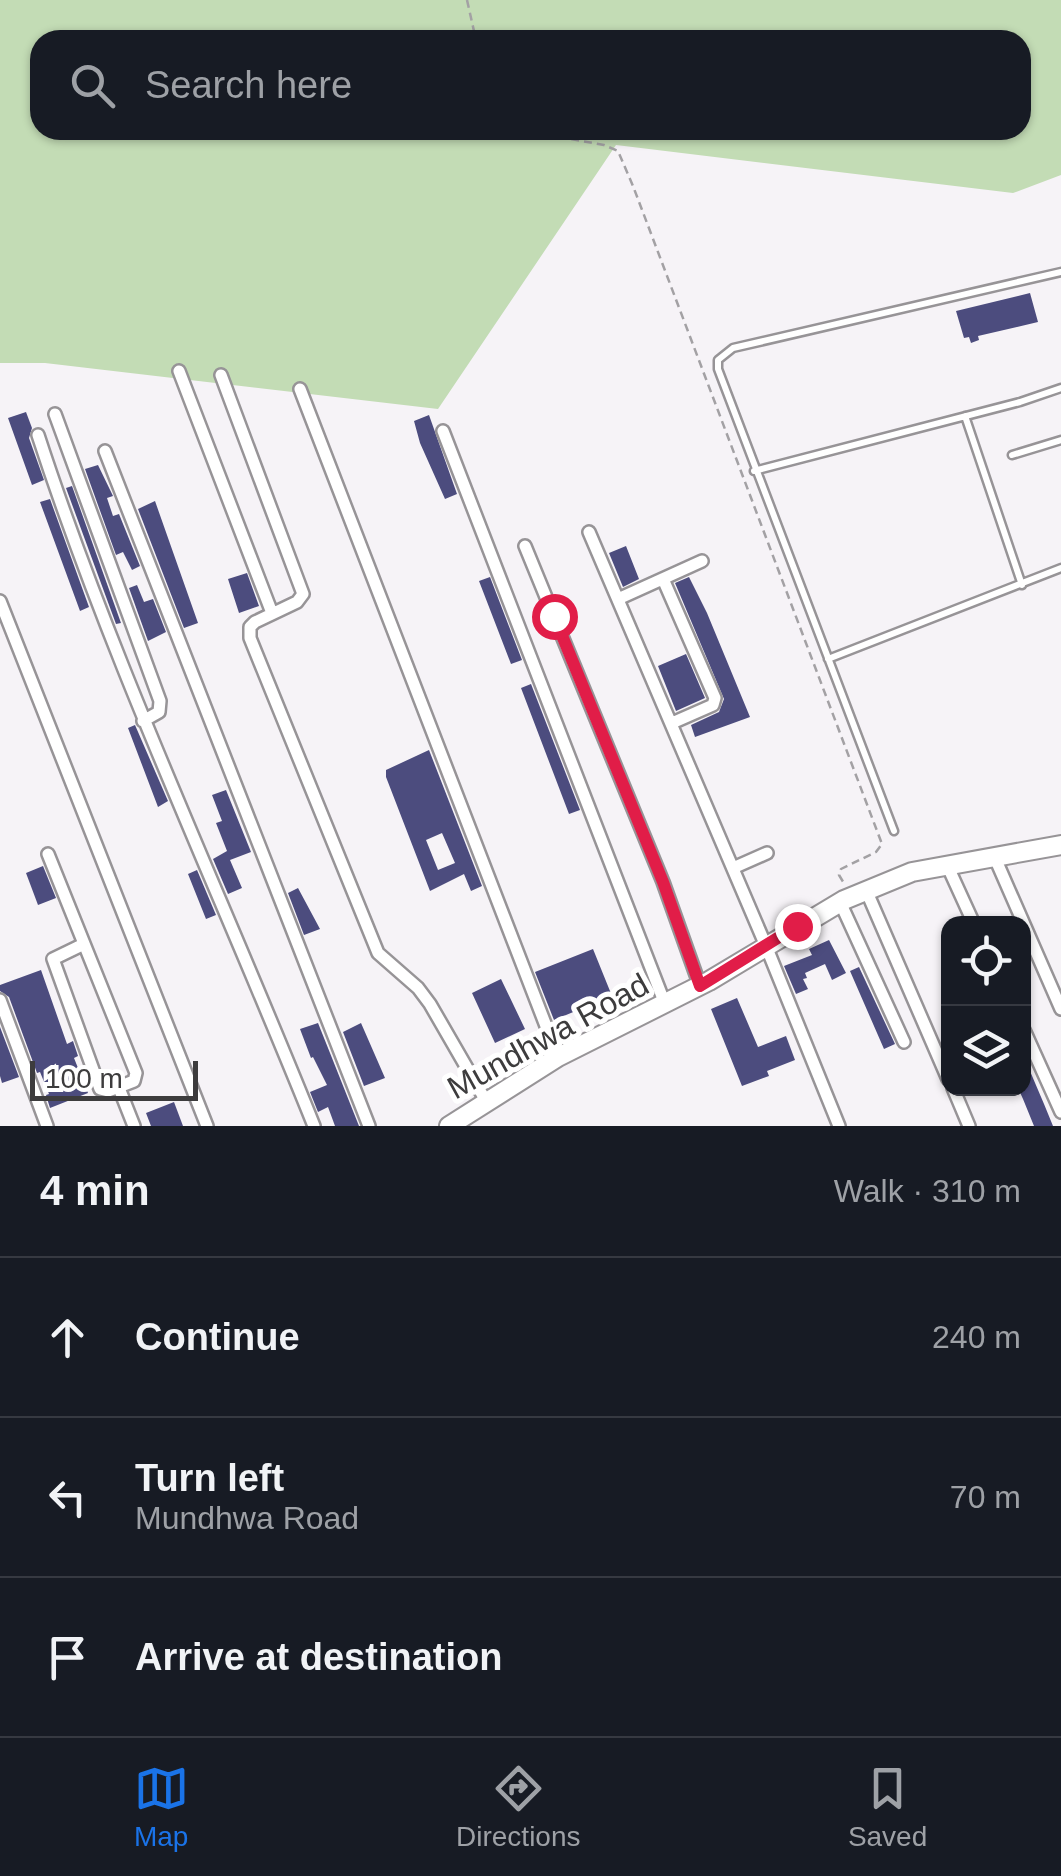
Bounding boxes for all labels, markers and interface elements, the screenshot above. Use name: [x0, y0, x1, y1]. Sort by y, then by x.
search box: [30, 30, 1031, 140]
icon: search: [65, 58, 120, 113]
text: Search here: [145, 64, 352, 106]
route start: [532, 594, 578, 640]
route end: [775, 904, 821, 950]
map controls: [941, 916, 1031, 1096]
button: locate: [941, 916, 1031, 1006]
street label: Mundhwa Road: [441, 966, 655, 1106]
button: layers: [941, 1006, 1031, 1096]
scale bar: [30, 1056, 198, 1100]
text: 100 m: [45, 1063, 123, 1094]
text: 4 min: [40, 1167, 150, 1214]
text: Walk · 310 m: [834, 1173, 1021, 1209]
icon: ahead: [40, 1310, 95, 1365]
text: Continue: [135, 1316, 300, 1358]
text: 240 m: [932, 1319, 1021, 1355]
text: Turn left: [135, 1457, 284, 1499]
icon: left: [40, 1470, 95, 1525]
text: 70 m: [950, 1479, 1021, 1515]
text: Mundhwa Road: [135, 1500, 359, 1536]
icon: arrive: [40, 1630, 95, 1685]
text: Arrive at destination: [135, 1636, 502, 1678]
tab: Map: [134, 1761, 189, 1853]
tab: Directions: [456, 1761, 581, 1853]
tab: Saved: [848, 1761, 927, 1853]

